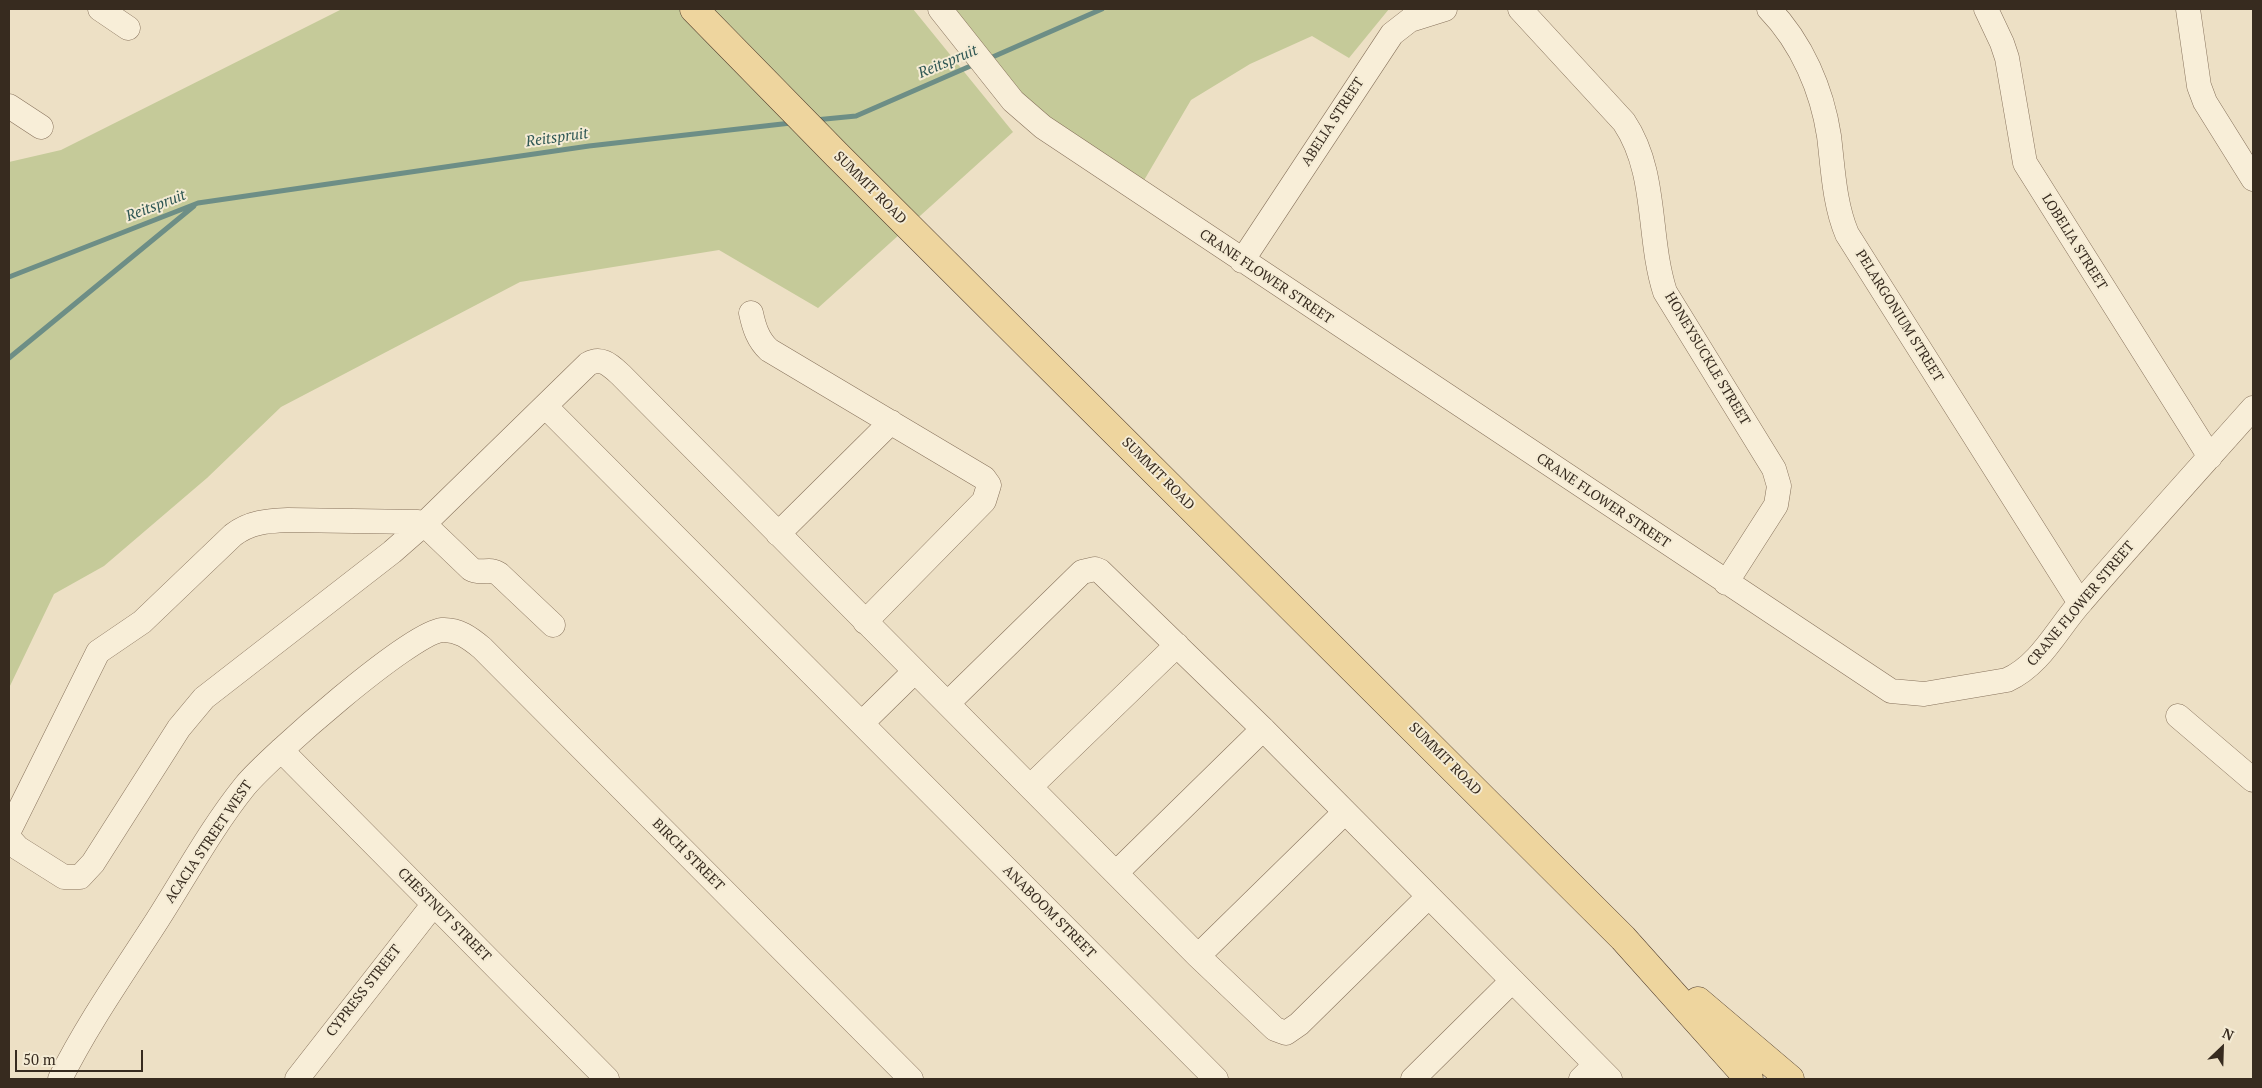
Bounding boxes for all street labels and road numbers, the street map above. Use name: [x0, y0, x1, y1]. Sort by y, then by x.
street label: ABELIA STREET: [1298, 75, 1368, 169]
street label: SUMMIT ROAD: [830, 148, 910, 228]
street label: LOBELIA STREET: [2038, 191, 2110, 293]
street label: CRANE FLOWER STREET: [1196, 226, 1336, 328]
street label: PELARGONIUM STREET: [1851, 247, 1947, 385]
street label: HONEYSUCKLE STREET: [1661, 289, 1753, 429]
street label: SUMMIT ROAD: [1118, 434, 1198, 514]
street label: CRANE FLOWER STREET: [1533, 450, 1673, 552]
street label: CRANE FLOWER STREET: [2024, 538, 2138, 670]
street label: SUMMIT ROAD: [1405, 719, 1485, 799]
street label: ACACIA STREET WEST: [162, 778, 256, 906]
street label: BIRCH STREET: [649, 816, 727, 894]
street label: ANABOOM STREET: [999, 862, 1099, 962]
street label: CHESTNUT STREET: [394, 865, 494, 965]
street label: CYPRESS STREET: [323, 942, 405, 1040]

